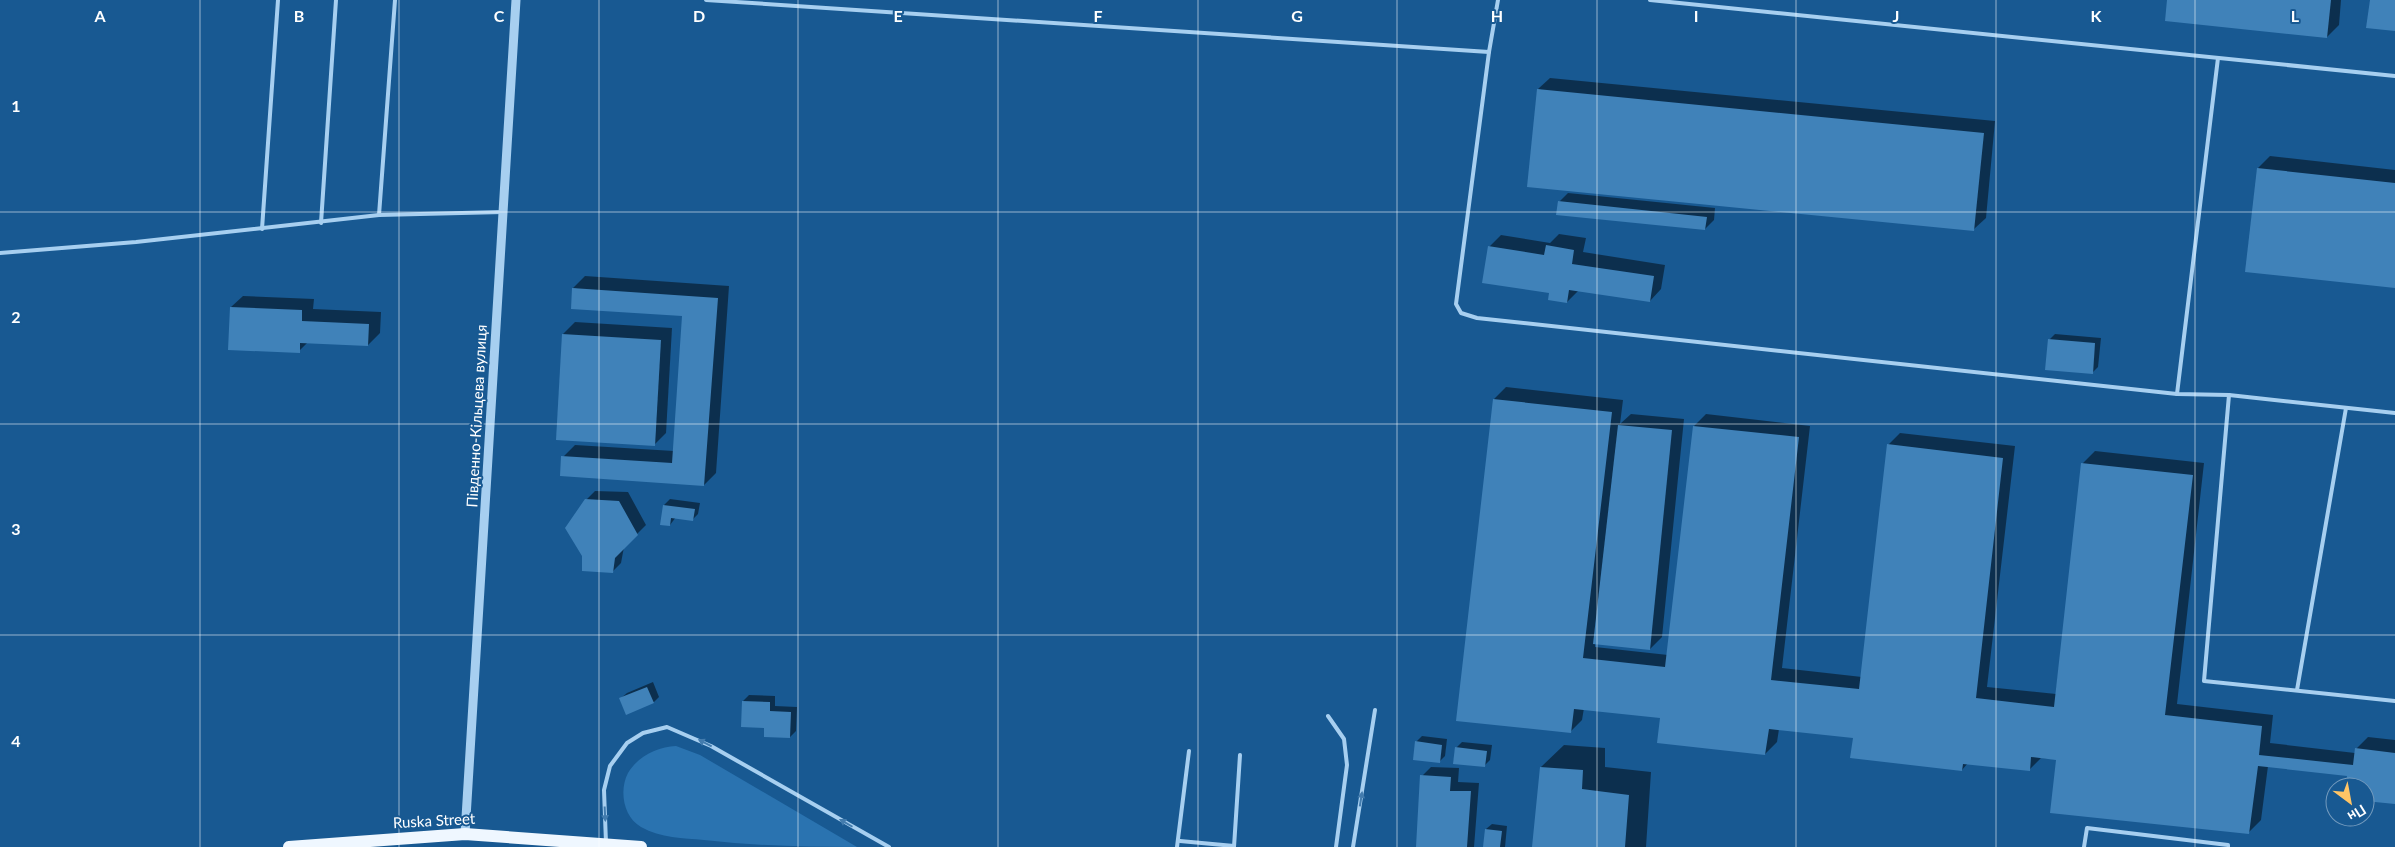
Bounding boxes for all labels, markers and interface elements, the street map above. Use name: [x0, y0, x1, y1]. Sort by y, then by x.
text: A: [93, 6, 106, 25]
text: B: [294, 6, 304, 25]
text: C: [494, 6, 505, 25]
text: D: [693, 6, 705, 25]
text: E: [893, 6, 903, 25]
text: F: [1093, 6, 1103, 25]
text: G: [1291, 6, 1303, 25]
text: H: [1491, 6, 1503, 25]
text: I: [1694, 6, 1698, 25]
text: J: [1893, 6, 1899, 25]
text: K: [2091, 6, 2103, 25]
text: L: [2291, 6, 2300, 25]
text: 1: [11, 96, 21, 115]
text: 2: [11, 307, 21, 326]
street label: Південно-Кільцева вулиця: [462, 324, 490, 508]
text: 3: [11, 519, 21, 538]
text: 4: [11, 731, 21, 750]
one-way arrow: [697, 739, 712, 747]
north arrow: [2325, 777, 2375, 827]
one-way arrow: [1358, 791, 1366, 807]
text: Пн: [2345, 801, 2369, 826]
one-way arrow: [601, 806, 609, 822]
street label: Ruska Street: [392, 809, 476, 831]
one-way arrow: [839, 819, 854, 827]

